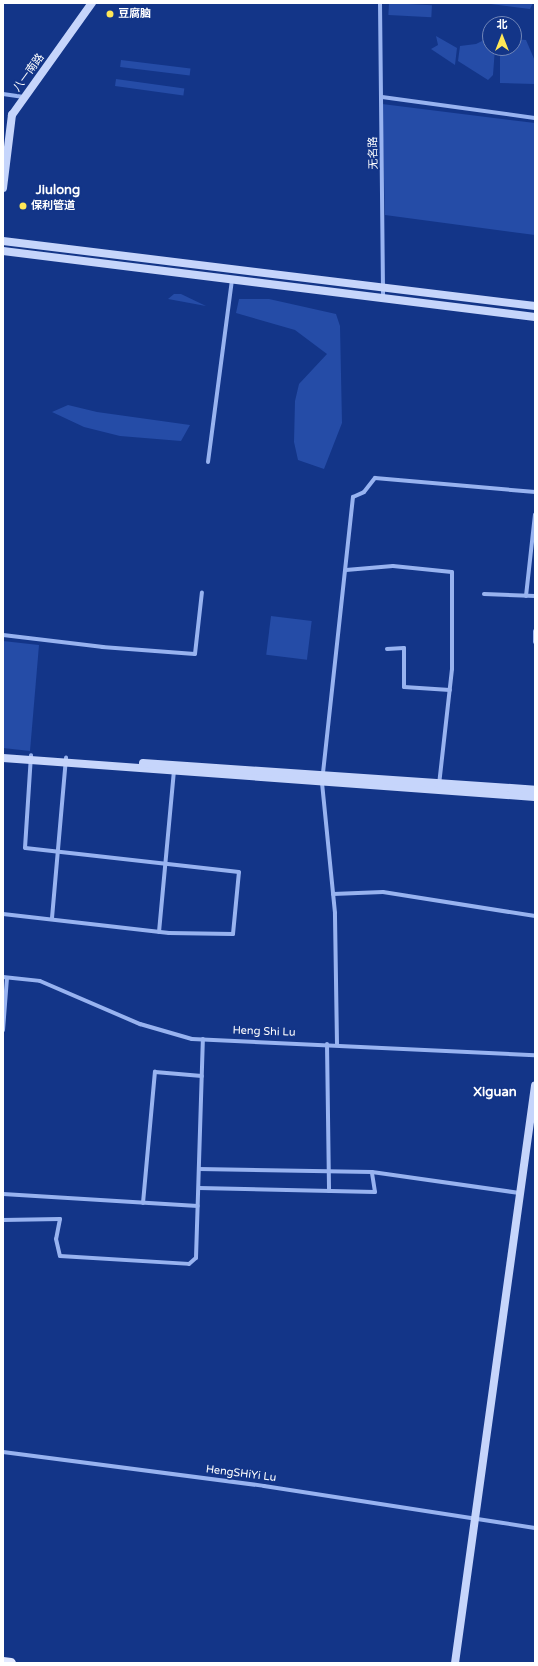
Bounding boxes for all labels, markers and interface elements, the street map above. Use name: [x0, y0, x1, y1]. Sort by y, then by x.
place label: 豆腐脑: [118, 7, 151, 21]
marker: 豆腐脑: [105, 9, 115, 19]
north arrow: [482, 16, 522, 56]
text: 北: [497, 18, 508, 31]
street label: 八一南路: [11, 51, 47, 95]
street label: 无名路: [367, 136, 381, 170]
district label: Jiulong: [36, 182, 80, 198]
place label: 保利管道: [31, 199, 75, 213]
marker: 保利管道: [18, 201, 28, 211]
street label: Heng Shi Lu: [232, 1024, 296, 1040]
district label: Xiguan: [473, 1084, 517, 1100]
street label: HengSHiYi Lu: [205, 1463, 277, 1485]

